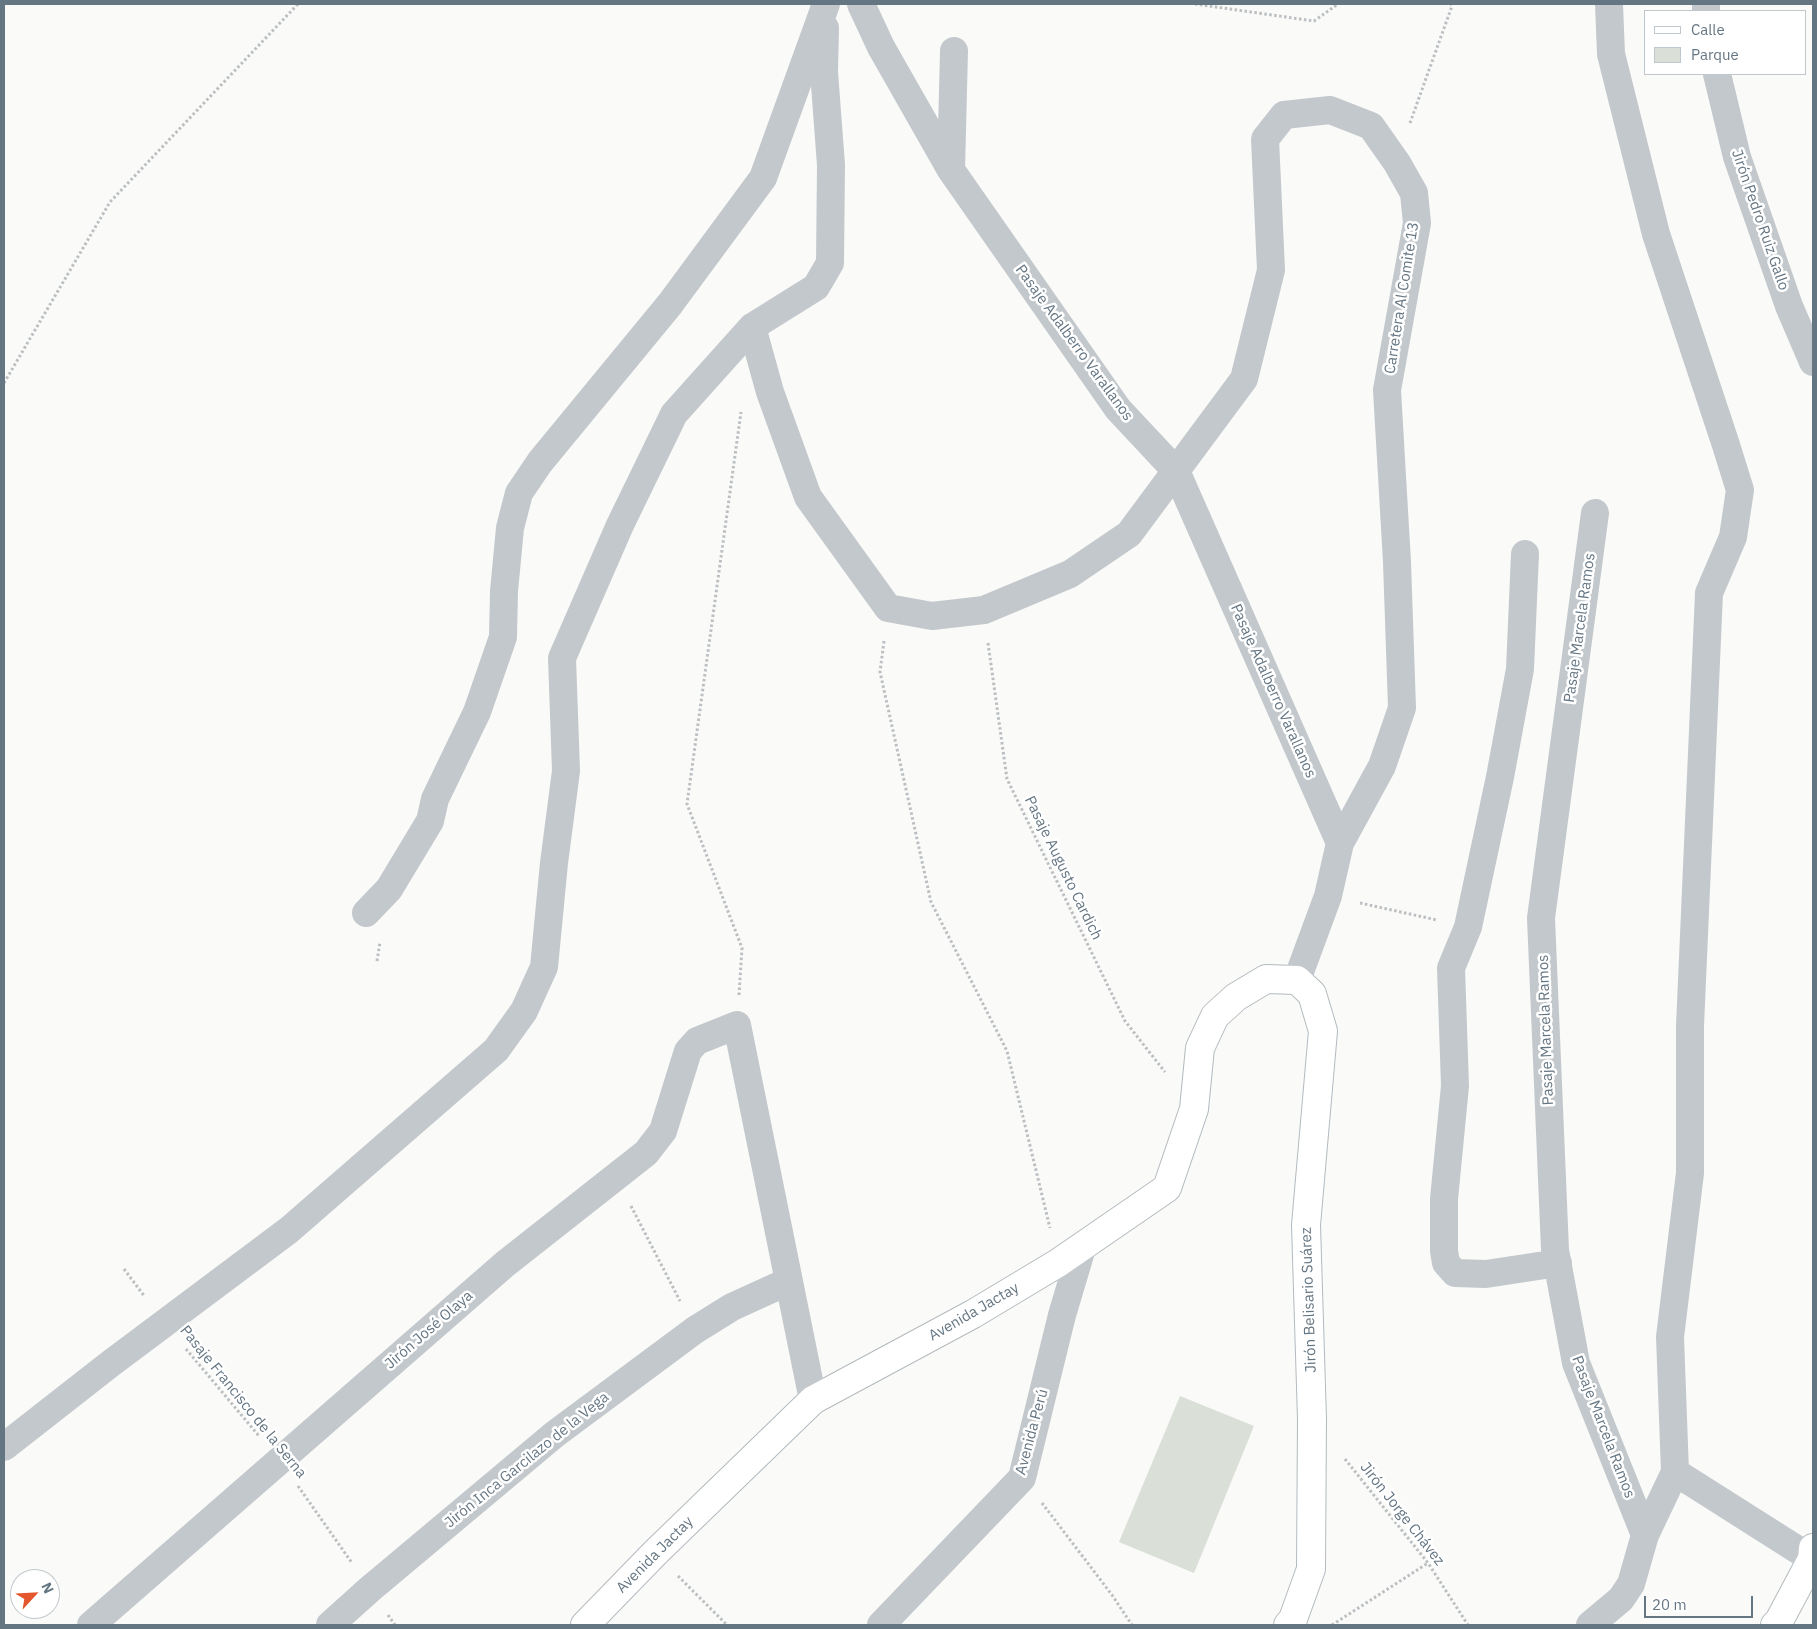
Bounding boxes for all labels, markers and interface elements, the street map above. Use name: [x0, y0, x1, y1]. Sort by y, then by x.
legend: [1644, 10, 1807, 75]
text: Calle: [1691, 20, 1725, 39]
text: Parque: [1691, 45, 1739, 64]
street label: Jirón Pedro Ruiz Gallo: [1727, 147, 1793, 293]
street label: Carretera Al Comite 13: [1381, 221, 1423, 375]
street label: Pasaje Adalberro Varallanos: [1011, 261, 1137, 425]
street label: Pasaje Marcela Ramos: [1561, 552, 1599, 704]
street label: Pasaje Adalberro Varallanos: [1226, 601, 1320, 781]
street label: Pasaje Augusto Cardich: [1020, 793, 1106, 943]
street label: Pasaje Marcela Ramos: [1534, 954, 1558, 1106]
street label: Jirón Belisario Suárez: [1297, 1227, 1321, 1373]
street label: Avenida Jactay: [926, 1279, 1022, 1345]
street label: Jirón José Olaya: [381, 1287, 477, 1373]
street label: Pasaje Francisco de la Serna: [176, 1322, 310, 1482]
street label: Pasaje Marcela Ramos: [1568, 1353, 1638, 1501]
street label: Avenida Perú: [1012, 1387, 1052, 1477]
street label: Jirón Inca Garcilazo de la Vega: [441, 1388, 613, 1532]
street label: Jirón Jorge Chávez: [1356, 1459, 1448, 1569]
street label: Avenida Jactay: [613, 1513, 697, 1597]
north arrow: [10, 1569, 60, 1619]
text: N: [37, 1580, 58, 1596]
scale bar: [1647, 1586, 1756, 1618]
text: 20 m: [1652, 1595, 1687, 1614]

